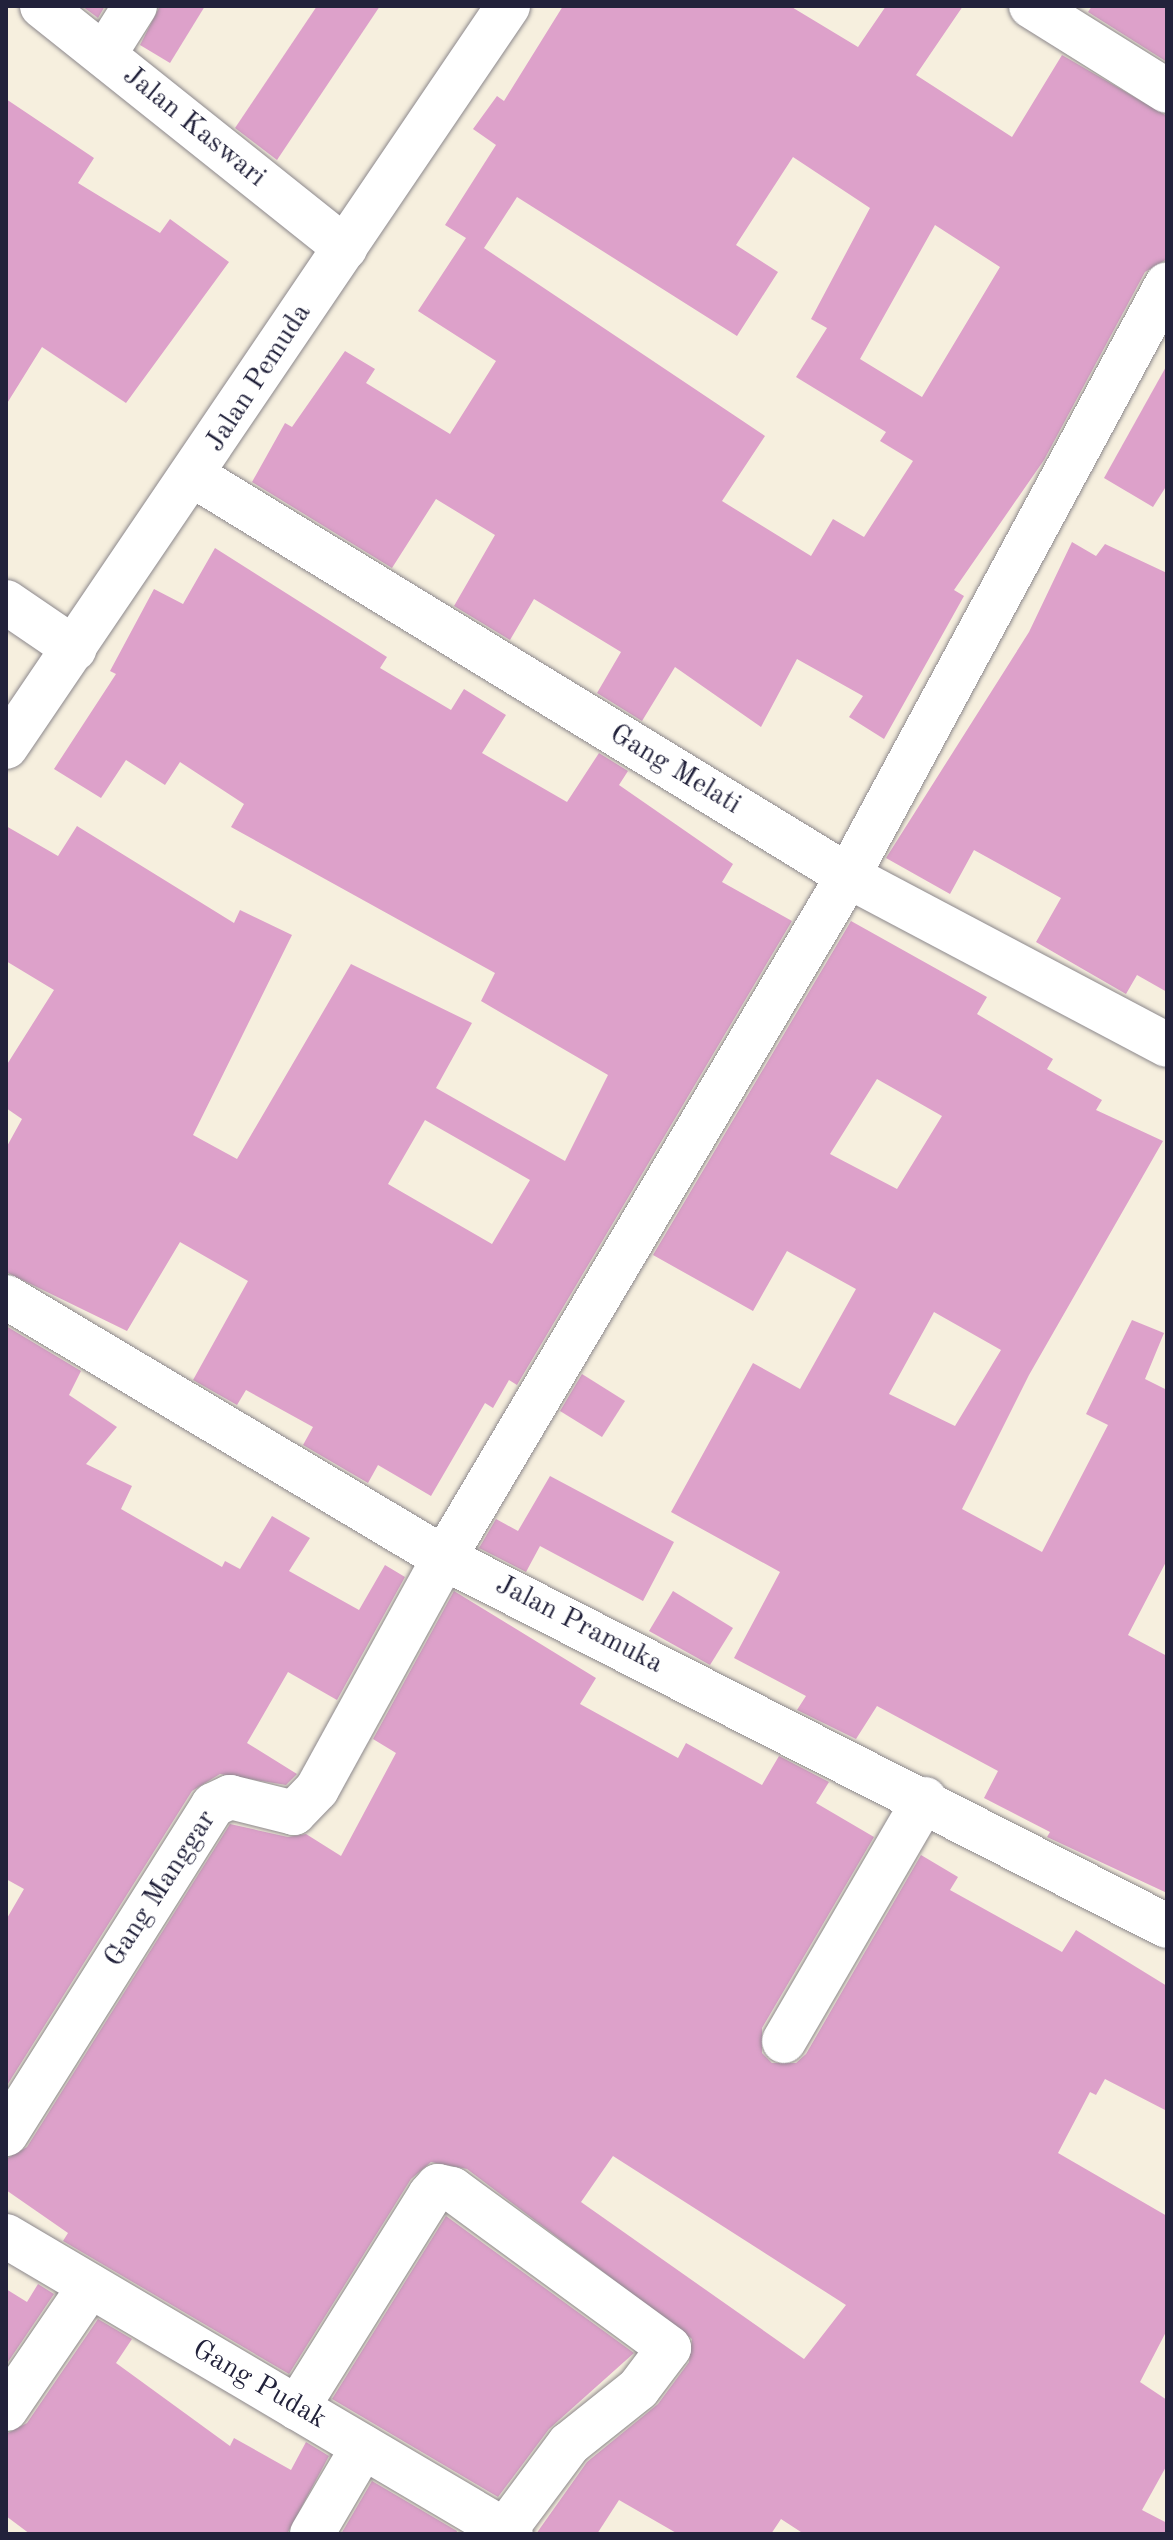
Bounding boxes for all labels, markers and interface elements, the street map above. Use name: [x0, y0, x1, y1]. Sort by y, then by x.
street label: Jalan Kaswari: [116, 59, 272, 195]
street label: Jalan Pemuda: [199, 298, 319, 458]
street label: Gang Melati: [603, 718, 747, 822]
street label: Jalan Pramuka: [490, 1568, 668, 1682]
street label: Gang Manggar: [98, 1804, 224, 1974]
street label: Gang Pudak: [186, 2333, 332, 2437]

